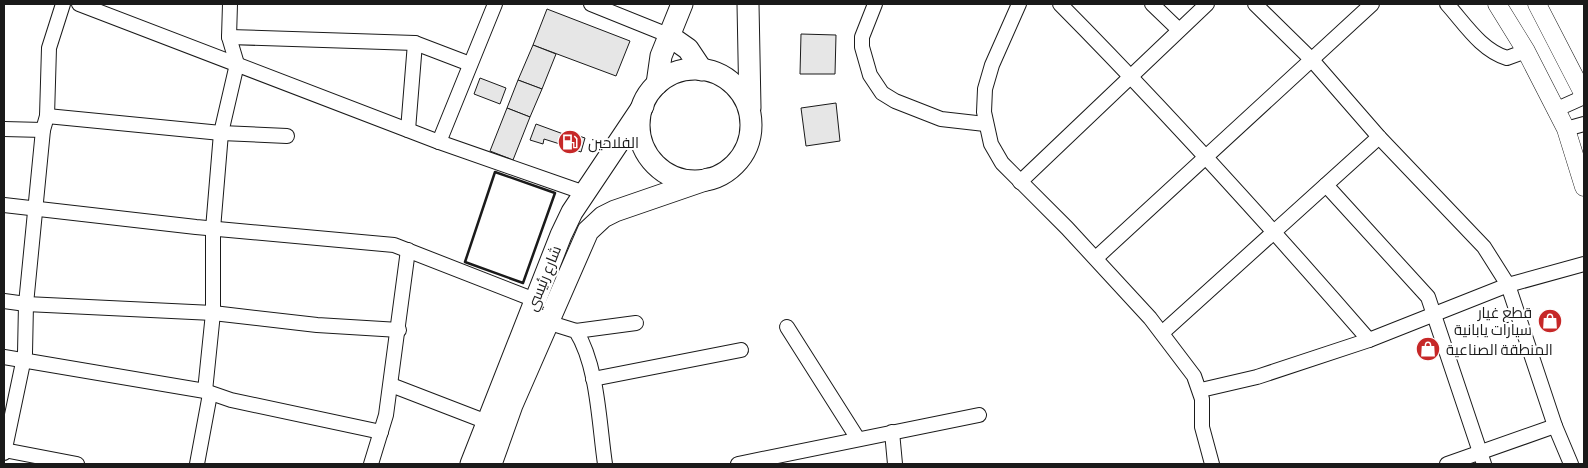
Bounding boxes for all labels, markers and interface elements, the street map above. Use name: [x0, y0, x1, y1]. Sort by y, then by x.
fuel station icon: الفلاحين: [557, 129, 583, 155]
place label: الفلاحين: [588, 133, 639, 153]
street label: شارع رئيسي: [522, 243, 568, 315]
place label: قطع غيار سيارات يابانية: [1454, 303, 1532, 339]
shop icon: قطع غيار سيارات يابانية: [1537, 308, 1563, 334]
shop icon: المنطقة الصناعية: [1415, 336, 1441, 362]
place label: المنطقة الصناعية: [1446, 340, 1553, 358]

